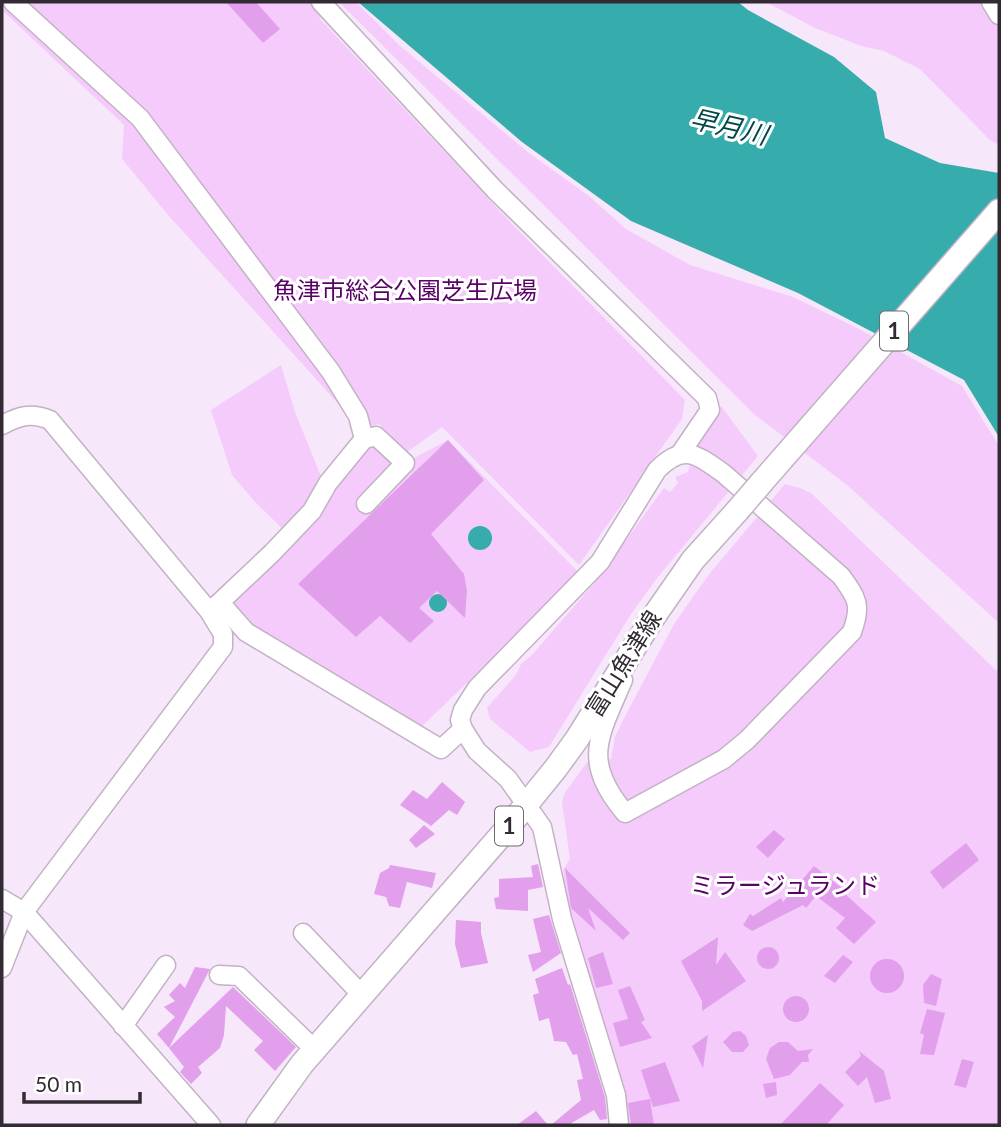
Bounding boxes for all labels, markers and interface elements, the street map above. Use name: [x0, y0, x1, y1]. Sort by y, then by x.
water label: 早月川: [688, 102, 774, 151]
park label: 魚津市総合公園芝生広場: [273, 275, 537, 304]
road number: 1: [880, 312, 908, 350]
street label: 富山魚津線: [579, 605, 667, 722]
road number: 1: [495, 806, 523, 846]
park label: ミラージュランド: [690, 870, 880, 899]
scale bar: [24, 1060, 140, 1104]
text: 50 m: [35, 1071, 82, 1096]

